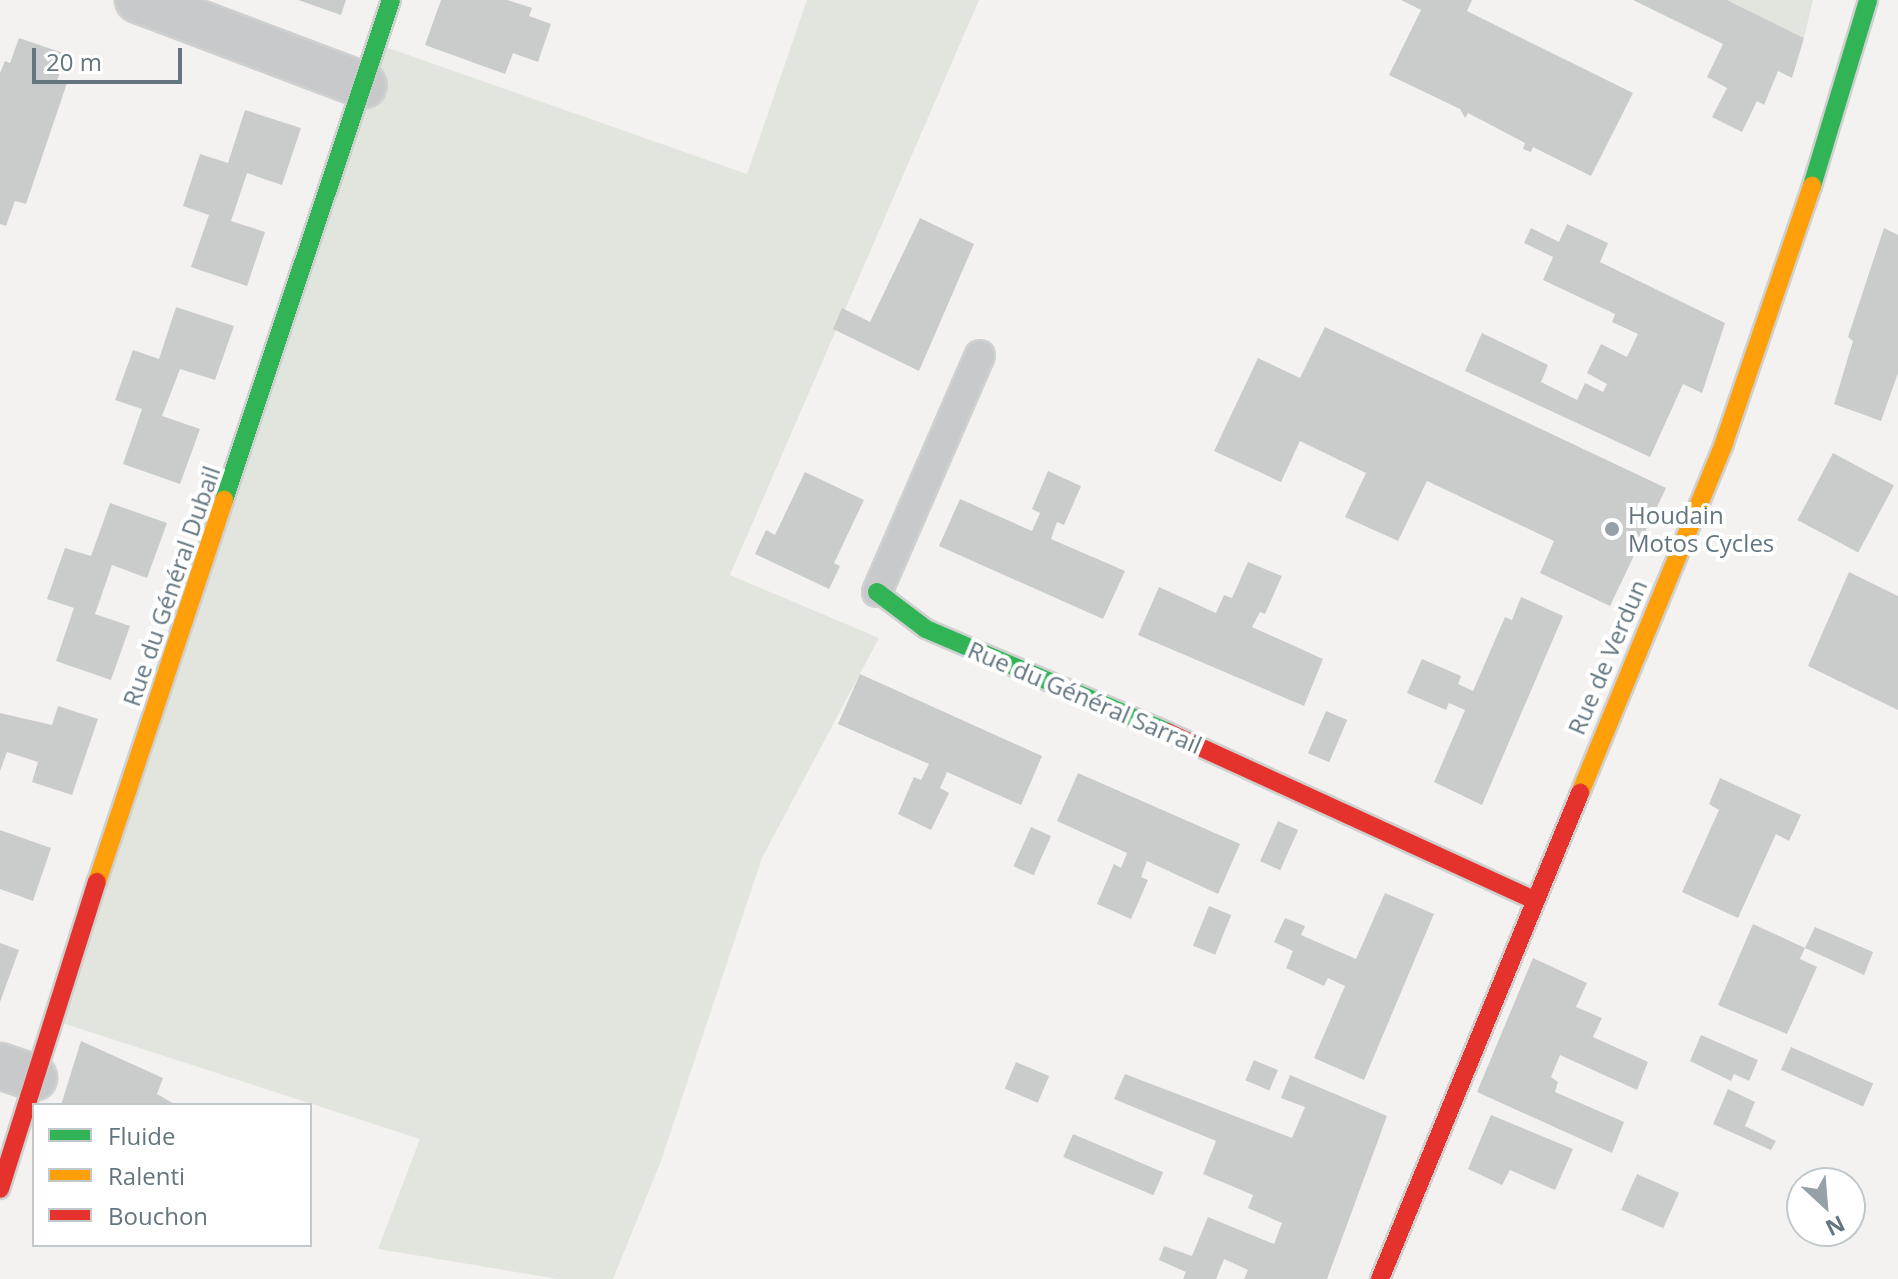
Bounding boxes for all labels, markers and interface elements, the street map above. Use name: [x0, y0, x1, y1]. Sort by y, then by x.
scale bar: [36, 32, 186, 82]
text: 20 m: [46, 45, 102, 78]
street label: Rue du Général Dubail: [116, 462, 226, 710]
place label: Houdain Motos Cycles: [1628, 501, 1774, 557]
marker: Houdain Motos Cycles: [1603, 520, 1621, 538]
street label: Rue de Verdun: [1561, 575, 1653, 739]
street label: Rue du Général Sarrail: [964, 635, 1206, 759]
legend: [32, 1103, 312, 1247]
text: Fluide: [108, 1119, 175, 1152]
text: Ralenti: [108, 1159, 185, 1192]
north arrow: [1786, 1167, 1866, 1247]
text: Bouchon: [108, 1199, 208, 1232]
text: N: [1821, 1209, 1850, 1244]

